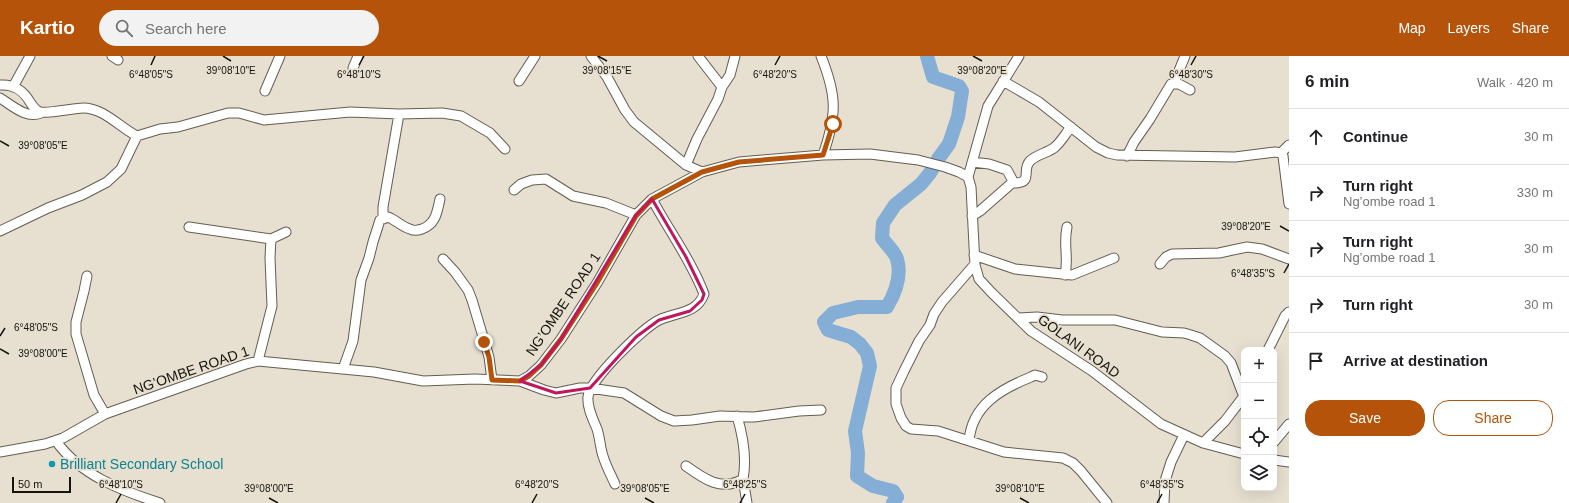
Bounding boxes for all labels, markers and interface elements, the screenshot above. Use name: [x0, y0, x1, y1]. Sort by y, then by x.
search box: [99, 10, 379, 46]
text: Kartio: [20, 17, 75, 38]
icon: search: [113, 17, 135, 39]
text: Search here: [145, 20, 227, 37]
text: Map: [1398, 20, 1426, 36]
text: Layers: [1448, 20, 1490, 36]
text: Share: [1512, 20, 1549, 36]
text: 39°08'10"E: [206, 65, 256, 76]
text: 39°08'15"E: [582, 65, 632, 76]
text: 39°08'20"E: [957, 65, 1007, 76]
text: 6°48'05"S: [129, 69, 173, 80]
text: 6°48'10"S: [337, 69, 381, 80]
text: 6°48'20"S: [753, 69, 797, 80]
text: 6°48'30"S: [1169, 69, 1213, 80]
text: 6 min: [1305, 72, 1349, 91]
text: Walk · 420 m: [1477, 75, 1553, 90]
route start: [824, 115, 842, 133]
icon: ahead: [1305, 126, 1327, 148]
text: Continue: [1343, 128, 1408, 145]
text: 30 m: [1524, 129, 1553, 144]
text: 39°08'05"E: [18, 140, 68, 151]
text: Turn right: [1343, 177, 1413, 194]
icon: right: [1305, 182, 1327, 204]
text: 330 m: [1517, 185, 1553, 200]
text: Ng’ombe road 1: [1343, 194, 1436, 209]
text: 39°08'20"E: [1221, 221, 1271, 232]
text: Turn right: [1343, 233, 1413, 250]
icon: right: [1305, 238, 1327, 260]
text: 30 m: [1524, 241, 1553, 256]
street label: NG’OMBE ROAD 1: [522, 249, 604, 359]
text: Ng’ombe road 1: [1343, 250, 1436, 265]
text: 6°48'35"S: [1231, 268, 1275, 279]
icon: right: [1305, 294, 1327, 316]
text: Turn right: [1343, 296, 1413, 313]
text: 30 m: [1524, 297, 1553, 312]
street label: GOLANI ROAD: [1035, 311, 1123, 381]
text: 6°48'05"S: [14, 322, 58, 333]
route end: [475, 333, 493, 351]
street label: NG’OMBE ROAD 1: [131, 343, 251, 397]
map controls: [1241, 347, 1277, 491]
button: +: [1241, 347, 1277, 383]
text: 39°08'00"E: [18, 348, 68, 359]
icon: arrive: [1305, 350, 1327, 372]
text: Arrive at destination: [1343, 352, 1488, 369]
button: −: [1241, 383, 1277, 419]
button: Save: [1305, 400, 1425, 436]
button: Share: [1433, 400, 1553, 436]
button: locate: [1241, 419, 1277, 455]
button: layers: [1241, 455, 1277, 491]
place label: Brilliant Secondary School: [60, 456, 223, 472]
marker: Brilliant Secondary School: [47, 459, 57, 469]
scale bar: [12, 475, 71, 494]
text: 50 m: [18, 478, 42, 490]
text: 6°48'10"S: [99, 479, 143, 490]
text: 6°48'20"S: [515, 479, 559, 490]
text: 6°48'25"S: [723, 479, 767, 490]
text: 6°48'35"S: [1140, 479, 1184, 490]
text: 39°08'00"E: [244, 483, 294, 494]
text: 39°08'05"E: [620, 483, 670, 494]
text: 39°08'10"E: [995, 483, 1045, 494]

